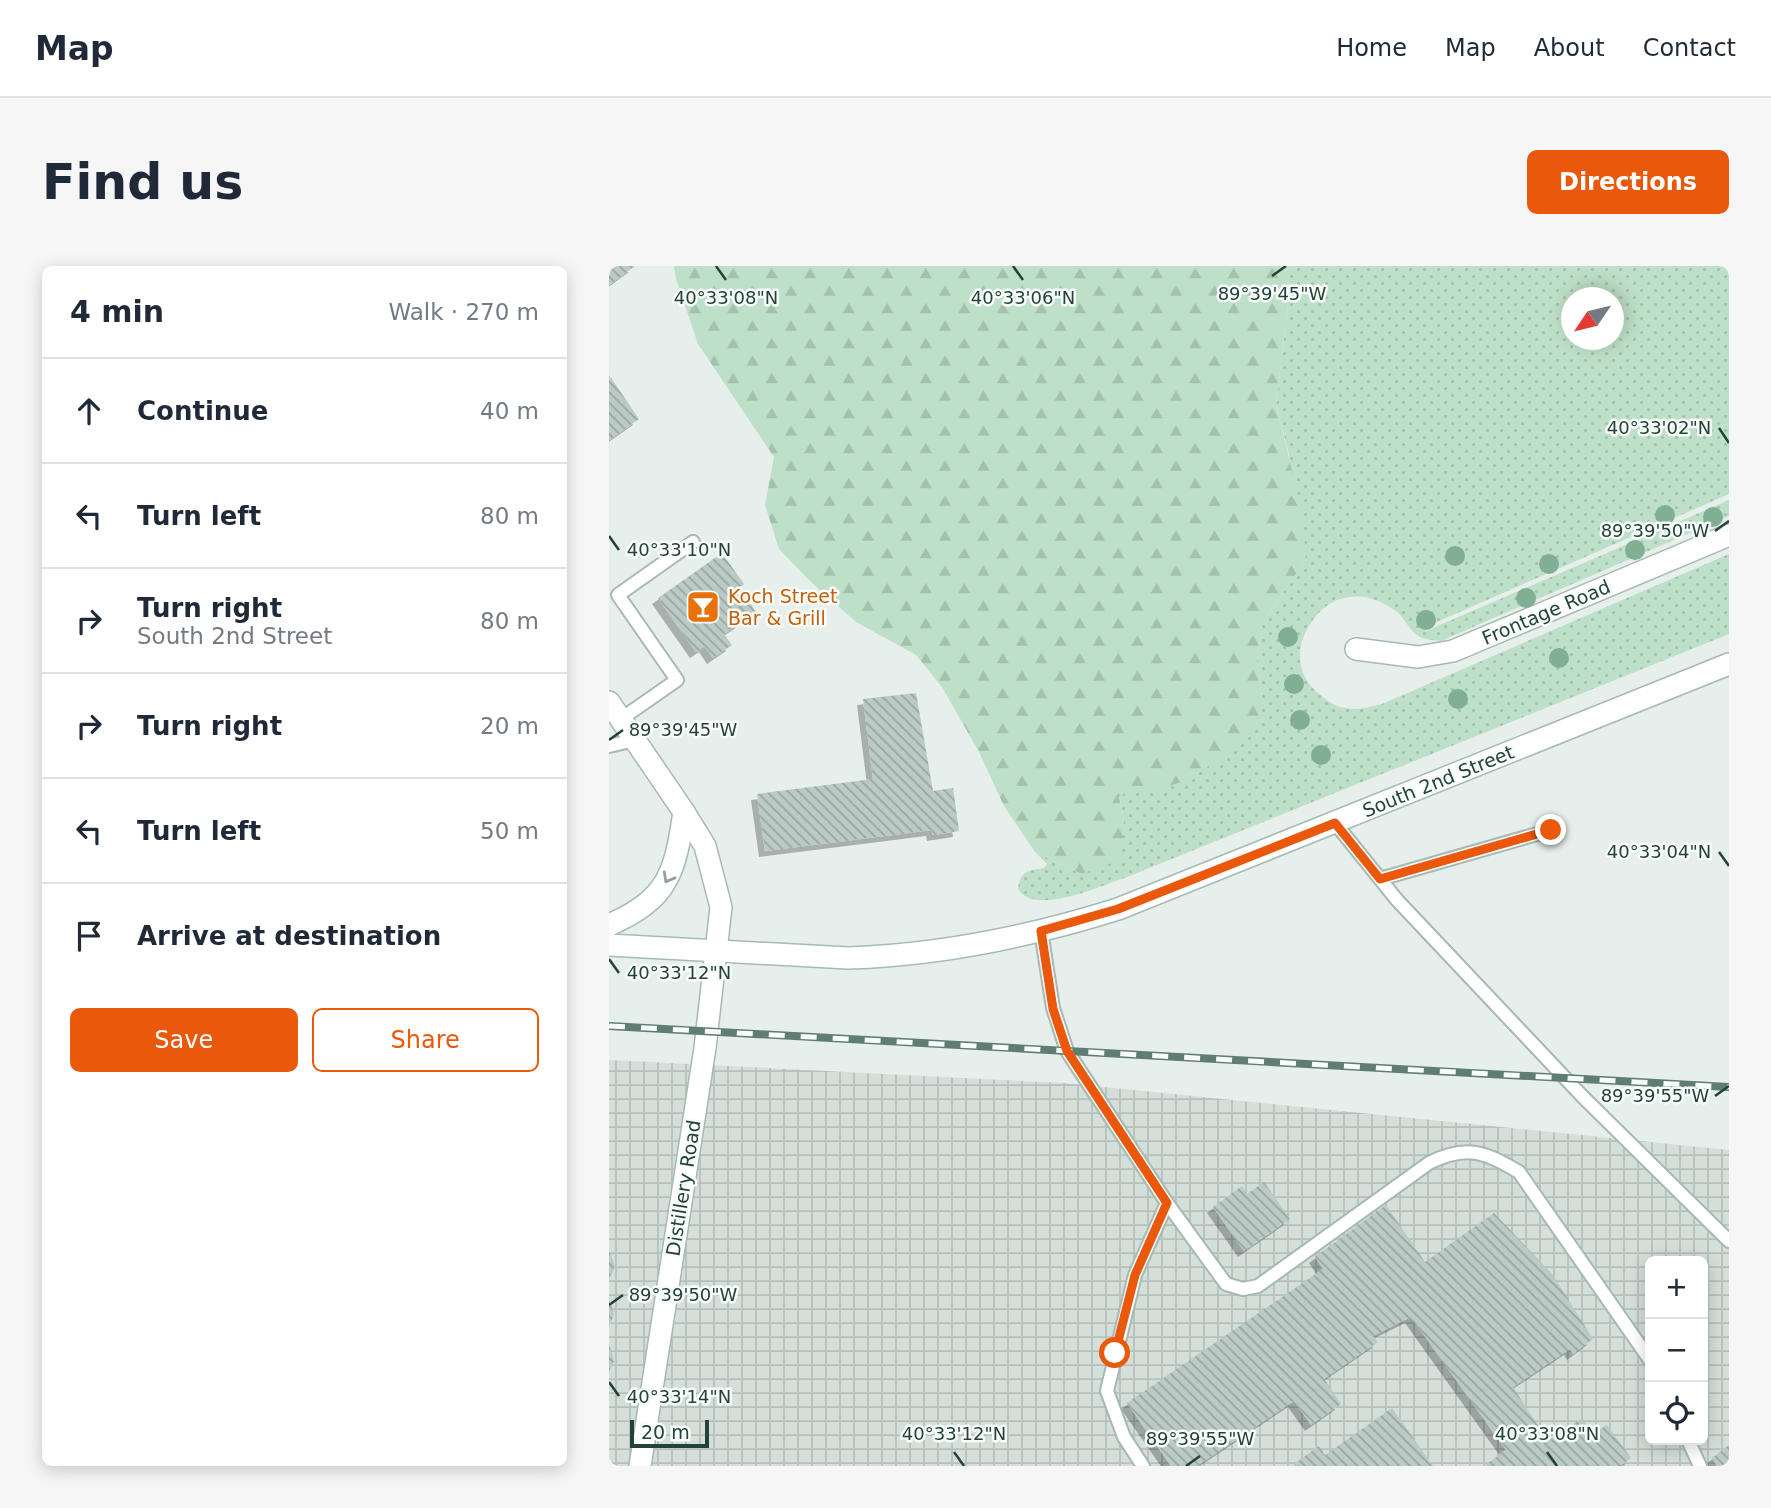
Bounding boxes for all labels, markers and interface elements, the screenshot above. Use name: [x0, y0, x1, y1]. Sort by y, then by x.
text: Map: [35, 29, 114, 68]
text: Home: [1336, 34, 1407, 62]
text: Map: [1445, 34, 1496, 62]
text: About: [1534, 34, 1605, 62]
text: Contact: [1643, 34, 1736, 62]
button: Directions: [1527, 150, 1729, 214]
text: Find us: [42, 154, 243, 211]
text: 89°39'45"W: [1218, 283, 1327, 304]
text: 40°33'08"N: [674, 287, 778, 308]
text: 40°33'06"N: [971, 287, 1075, 308]
north arrow: [1561, 287, 1624, 350]
text: 4 min: [70, 294, 164, 329]
text: Walk · 270 m: [388, 299, 539, 325]
icon: ahead: [70, 392, 108, 430]
text: Continue: [137, 396, 268, 426]
text: 40 m: [480, 398, 539, 424]
text: 40°33'02"N: [1607, 417, 1711, 438]
icon: left: [70, 497, 108, 535]
text: Turn left: [137, 501, 261, 531]
text: 80 m: [480, 503, 539, 529]
text: 89°39'50"W: [1601, 520, 1710, 541]
text: 40°33'10"N: [627, 539, 731, 560]
street label: Frontage Road: [1479, 575, 1613, 649]
place label: Koch Street Bar & Grill: [728, 585, 837, 629]
bar icon: Koch Street Bar & Grill: [684, 588, 722, 626]
text: Turn right: [137, 593, 282, 623]
icon: right: [70, 602, 108, 640]
text: 80 m: [480, 608, 539, 634]
text: South 2nd Street: [137, 623, 332, 649]
icon: right: [70, 707, 108, 745]
text: Turn right: [137, 711, 282, 741]
text: 20 m: [480, 713, 539, 739]
text: 89°39'45"W: [629, 719, 738, 740]
street label: South 2nd Street: [1359, 741, 1517, 821]
icon: left: [70, 812, 108, 850]
route end: [1535, 814, 1566, 845]
text: Turn left: [137, 816, 261, 846]
text: 50 m: [480, 818, 539, 844]
text: 40°33'04"N: [1607, 841, 1711, 862]
one-way arrow: [663, 870, 676, 883]
icon: arrive: [70, 917, 108, 955]
text: Arrive at destination: [137, 921, 441, 951]
text: 40°33'12"N: [627, 962, 731, 983]
button: Save: [70, 1008, 298, 1072]
button: Share: [312, 1008, 539, 1072]
text: 89°39'55"W: [1601, 1085, 1710, 1106]
street label: Distillery Road: [661, 1118, 705, 1258]
map controls: [1645, 1256, 1708, 1445]
button: +: [1645, 1256, 1708, 1319]
text: 89°39'50"W: [629, 1284, 738, 1305]
button: −: [1645, 1319, 1708, 1382]
route start: [1099, 1337, 1130, 1368]
button: locate: [1645, 1382, 1708, 1445]
text: 40°33'14"N: [627, 1386, 731, 1407]
scale bar: [630, 1417, 709, 1449]
text: 20 m: [641, 1421, 690, 1443]
text: 40°33'12"N: [902, 1423, 1006, 1444]
text: 40°33'08"N: [1495, 1423, 1599, 1444]
text: 89°39'55"W: [1146, 1428, 1255, 1449]

